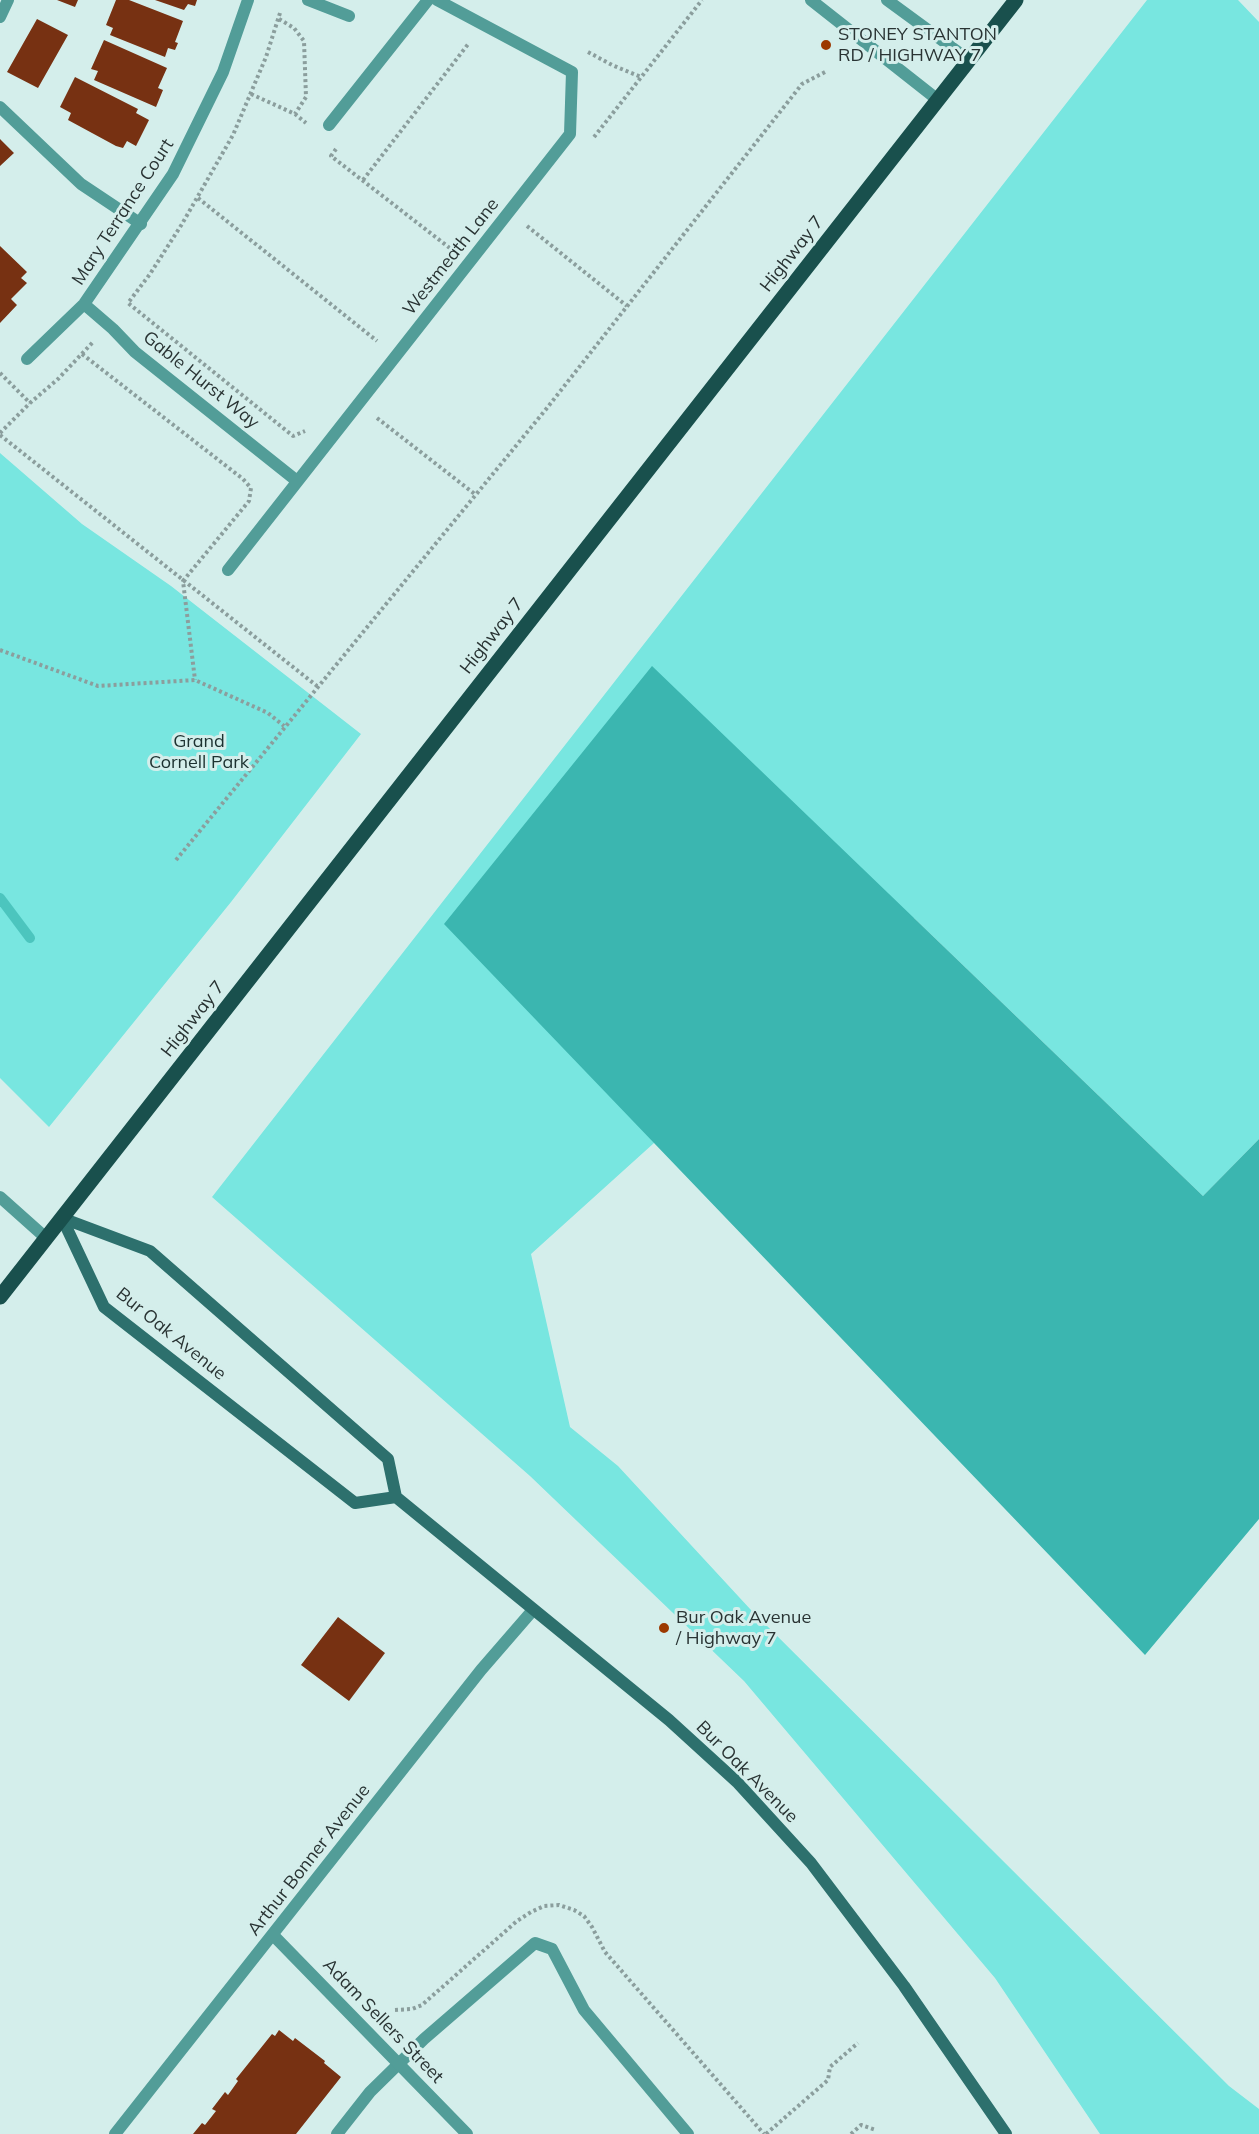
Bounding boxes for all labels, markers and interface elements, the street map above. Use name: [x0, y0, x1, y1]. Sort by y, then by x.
place label: STONEY STANTON RD / HIGHWAY 7: [838, 24, 997, 66]
marker: STONEY STANTON RD / HIGHWAY 7: [819, 38, 833, 52]
street label: Mary Terrance Court: [68, 135, 178, 289]
street label: Westmeath Lane: [399, 194, 503, 320]
street label: Highway 7: [756, 212, 828, 296]
street label: Gable Hurst Way: [139, 327, 263, 433]
street label: Highway 7: [456, 594, 528, 678]
park label: Grand Cornell Park: [149, 731, 249, 774]
street label: Highway 7: [157, 977, 229, 1061]
street label: Bur Oak Avenue: [112, 1283, 230, 1385]
place label: Bur Oak Avenue / Highway 7: [676, 1607, 811, 1650]
marker: Bur Oak Avenue / Highway 7: [657, 1621, 671, 1635]
street label: Bur Oak Avenue: [692, 1717, 802, 1827]
street label: Arthur Bonner Avenue: [243, 1780, 375, 1940]
street label: Adam Sellers Street: [318, 1954, 448, 2088]

